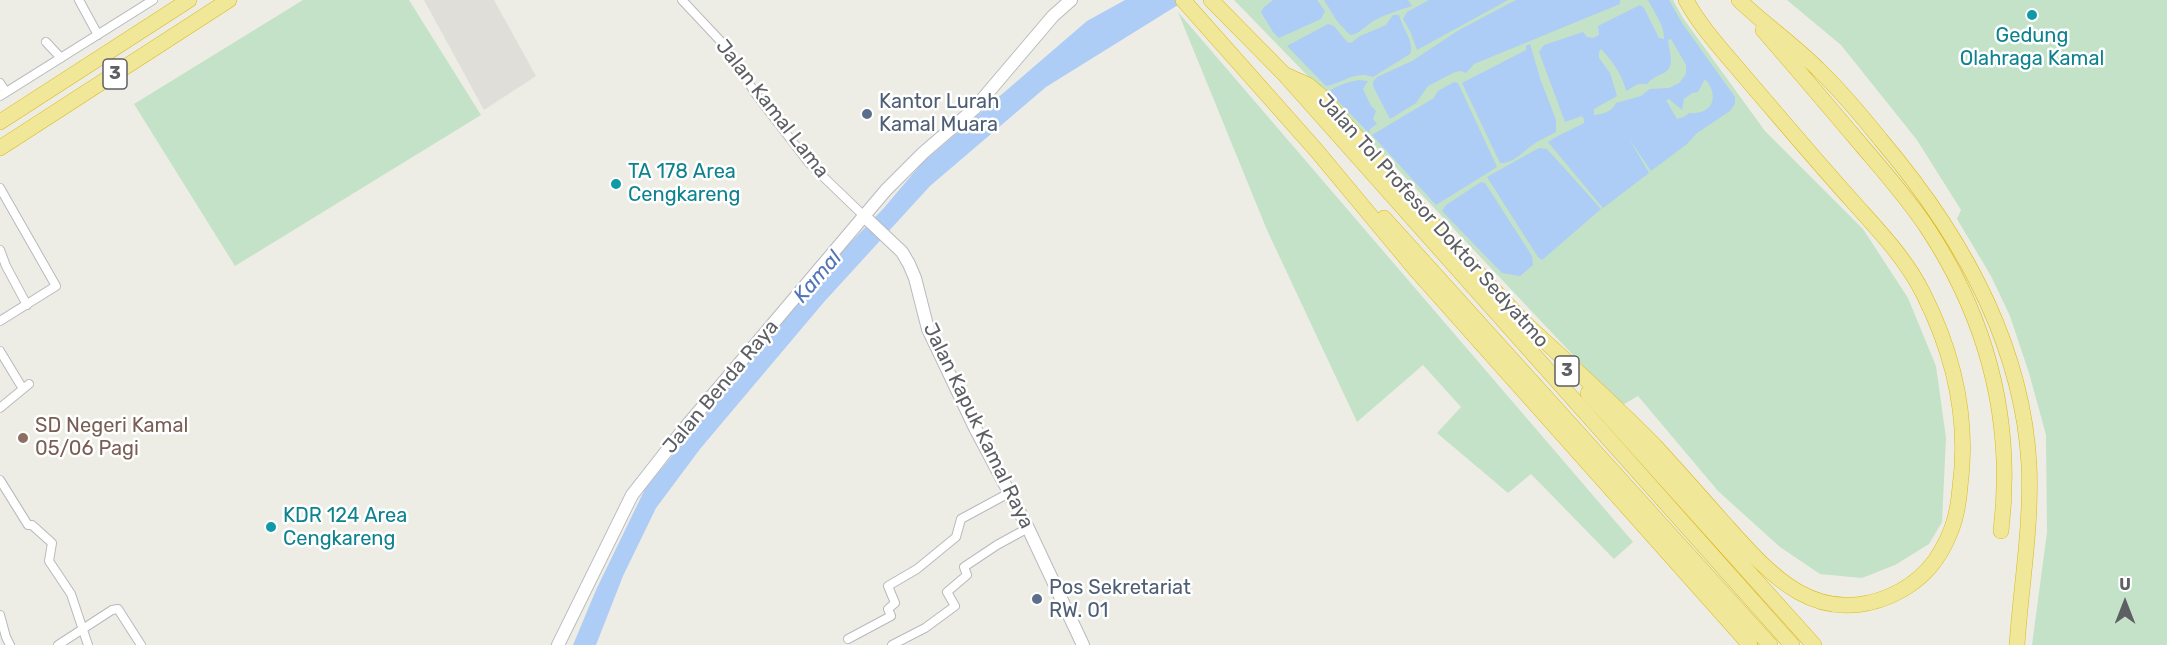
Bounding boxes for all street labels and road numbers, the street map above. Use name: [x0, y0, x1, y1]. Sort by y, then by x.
street label: Jalan Kamal Lama: [710, 35, 834, 183]
road number: 3: [103, 59, 127, 89]
street label: Jalan Tol Profesor Doktor Sedyatmo: [1312, 89, 1554, 353]
street label: Jalan Benda Raya: [658, 315, 784, 459]
street label: Jalan Kapuk Kamal Raya: [918, 319, 1038, 533]
road number: 3: [1555, 356, 1579, 386]

